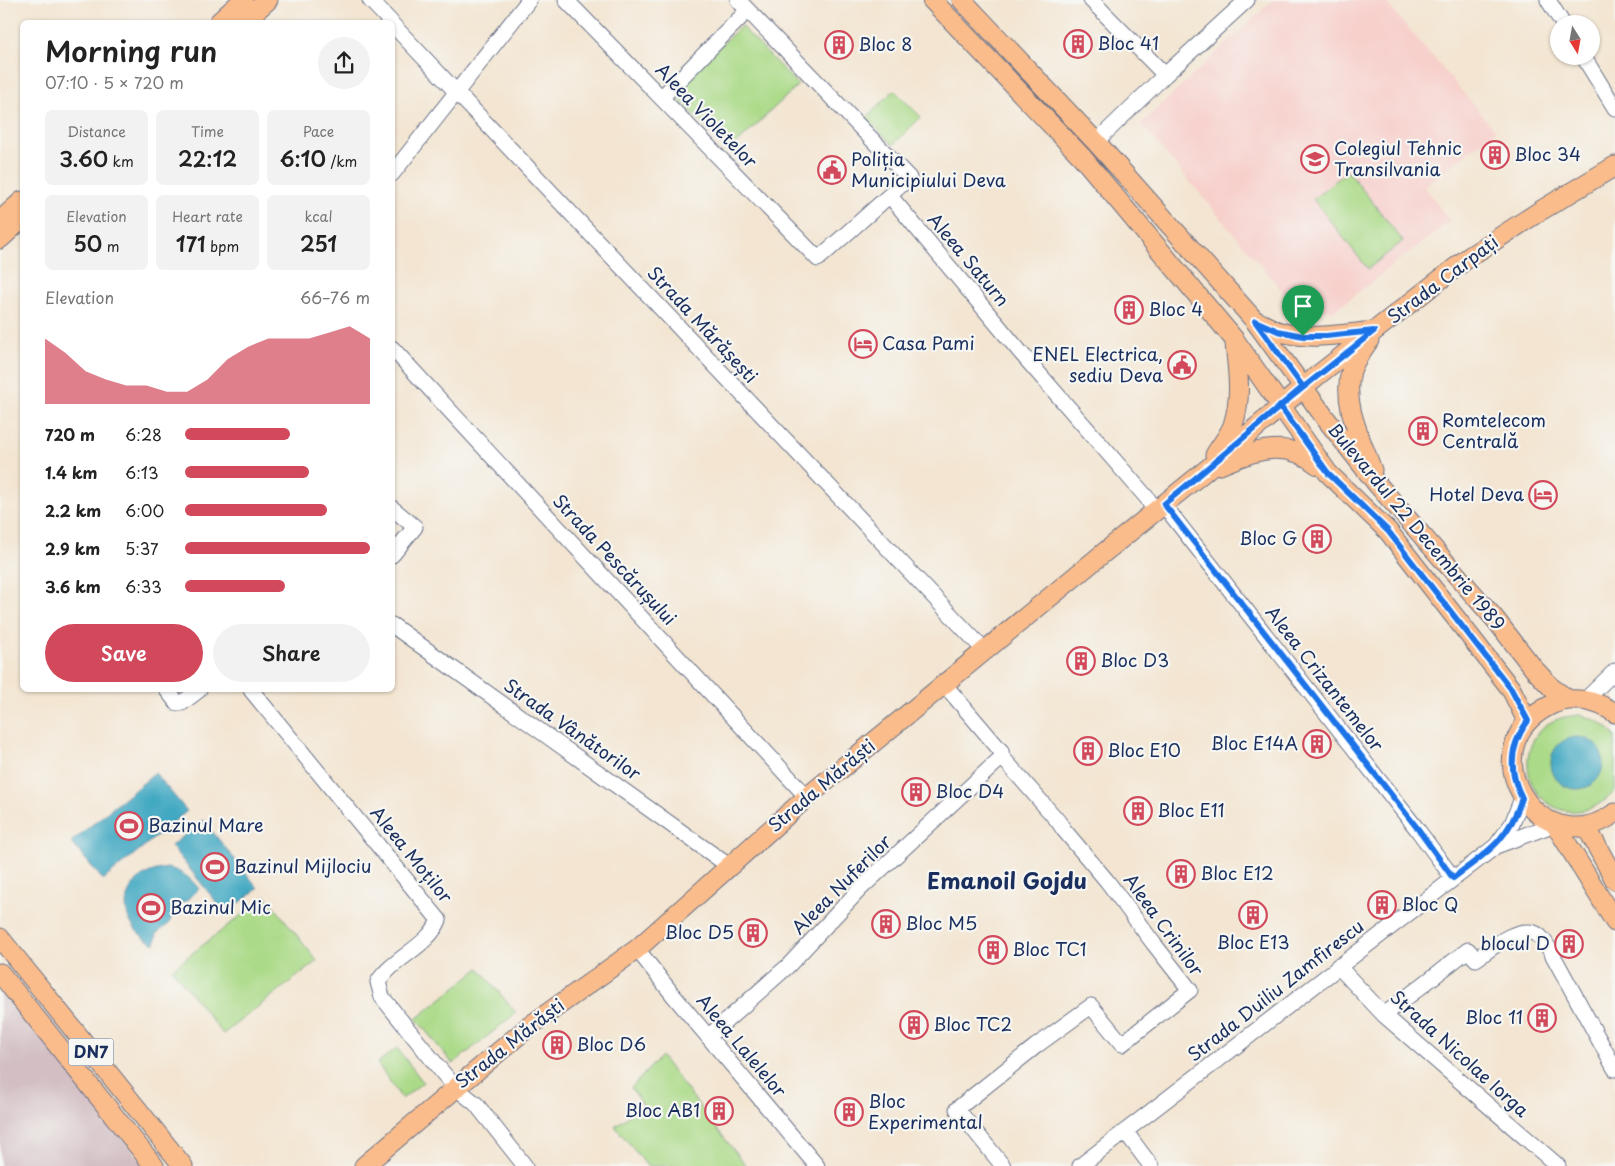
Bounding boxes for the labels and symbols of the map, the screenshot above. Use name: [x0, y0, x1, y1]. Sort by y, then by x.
north arrow: [1550, 15, 1600, 65]
building icon: Bloc 41: [1063, 29, 1093, 59]
place label: Bloc 41: [1097, 29, 1159, 56]
building icon: Bloc 8: [824, 30, 854, 60]
place label: Bloc 8: [858, 30, 912, 57]
street label: Aleea Violetelor: [650, 56, 765, 174]
place label: Colegiul Tehnic Transilvania: [1334, 134, 1462, 182]
building icon: Bloc 34: [1480, 140, 1510, 170]
place label: Bloc 34: [1514, 140, 1581, 167]
school or university icon: Colegiul Tehnic Transilvania: [1300, 144, 1330, 174]
place label: Poliția Municipiului Deva: [851, 145, 1006, 193]
public building icon: Poliția Municipiului Deva: [817, 155, 847, 185]
street label: Aleea Saturn: [922, 206, 1016, 312]
street label: Strada Carpați: [1381, 228, 1503, 330]
street label: Strada Mărășești: [642, 259, 765, 389]
pin: [1282, 285, 1324, 336]
building icon: Bloc 4: [1114, 295, 1144, 325]
place label: Bloc 4: [1148, 295, 1203, 322]
hotel icon: Casa Pami: [848, 329, 878, 359]
place label: Casa Pami: [882, 329, 975, 356]
place label: ENEL Electrica, sediu Deva: [1032, 340, 1163, 388]
public building icon: ENEL Electrica, sediu Deva: [1167, 350, 1197, 380]
place label: Romtelecom Centrală: [1442, 406, 1546, 454]
street label: Bulevardul 22 Decembrie 1989: [1322, 416, 1512, 636]
building icon: Romtelecom Centrală: [1408, 416, 1438, 446]
place label: Hotel Deva: [1429, 480, 1524, 507]
hotel icon: Hotel Deva: [1528, 480, 1558, 510]
street label: Strada Pescărușului: [547, 487, 683, 631]
place label: Bloc G: [1239, 524, 1298, 551]
building icon: Bloc G: [1302, 524, 1332, 554]
street label: Aleea Crizantemelor: [1260, 600, 1391, 757]
building icon: Bloc D3: [1066, 646, 1096, 676]
place label: Bloc D3: [1100, 646, 1169, 673]
street label: Strada Vânătorilor: [499, 671, 647, 787]
place label: Bloc E14A: [1210, 729, 1298, 756]
building icon: Bloc E14A: [1302, 729, 1332, 759]
street label: Strada Mărăști: [762, 732, 881, 838]
building icon: Bloc E10: [1073, 736, 1103, 766]
place label: Bloc E10: [1107, 736, 1181, 763]
building icon: Bloc D4: [901, 777, 931, 807]
place label: Bloc D4: [935, 777, 1004, 804]
building icon: Bloc E11: [1123, 796, 1153, 826]
place label: Bloc E11: [1157, 796, 1225, 823]
street label: Aleea Moților: [365, 800, 460, 909]
sports icon: Bazinul Mare: [114, 811, 144, 841]
place label: Bazinul Mare: [148, 811, 264, 838]
street label: Aleea Nuferilor: [785, 828, 897, 940]
sports icon: Bazinul Mijlociu: [200, 852, 230, 882]
place label: Bazinul Mijlociu: [234, 852, 371, 879]
building icon: Bloc E12: [1166, 859, 1196, 889]
place label: Bloc E12: [1200, 859, 1274, 886]
district label: Emanoil Gojdu: [927, 863, 1087, 896]
street label: Aleea Crinilor: [1118, 867, 1211, 981]
building icon: Bloc Q: [1367, 890, 1397, 920]
place label: Bloc Q: [1401, 890, 1458, 917]
sports icon: Bazinul Mic: [136, 893, 166, 923]
place label: Bazinul Mic: [170, 893, 271, 920]
building icon: Bloc E13: [1238, 900, 1268, 930]
building icon: Bloc M5: [871, 909, 901, 939]
place label: Bloc M5: [905, 909, 977, 936]
street label: Strada Duiliu Zamfirescu: [1181, 912, 1369, 1067]
place label: Bloc D5: [665, 918, 734, 945]
building icon: Bloc D5: [738, 918, 768, 948]
place label: Bloc E13: [1217, 928, 1290, 955]
place label: blocul D: [1480, 929, 1550, 956]
building icon: blocul D: [1554, 929, 1584, 959]
building icon: Bloc TC1: [978, 935, 1008, 965]
place label: Bloc TC1: [1012, 935, 1087, 962]
street label: Strada Nicolae Iorga: [1385, 983, 1536, 1123]
street label: Aleea Lalelelor: [691, 987, 794, 1103]
street label: Strada Mărăști: [448, 991, 570, 1094]
place label: Bloc 11: [1465, 1003, 1523, 1030]
building icon: Bloc 11: [1527, 1003, 1557, 1033]
building icon: Bloc TC2: [899, 1010, 929, 1040]
place label: Bloc TC2: [933, 1010, 1012, 1037]
building icon: Bloc D6: [542, 1030, 572, 1060]
place label: Bloc D6: [576, 1030, 646, 1057]
road number: DN7: [68, 1038, 114, 1066]
place label: Bloc Experimental: [868, 1087, 983, 1135]
place label: Bloc AB1: [624, 1096, 700, 1123]
building icon: Bloc AB1: [704, 1096, 734, 1126]
building icon: Bloc Experimental: [834, 1097, 864, 1127]

